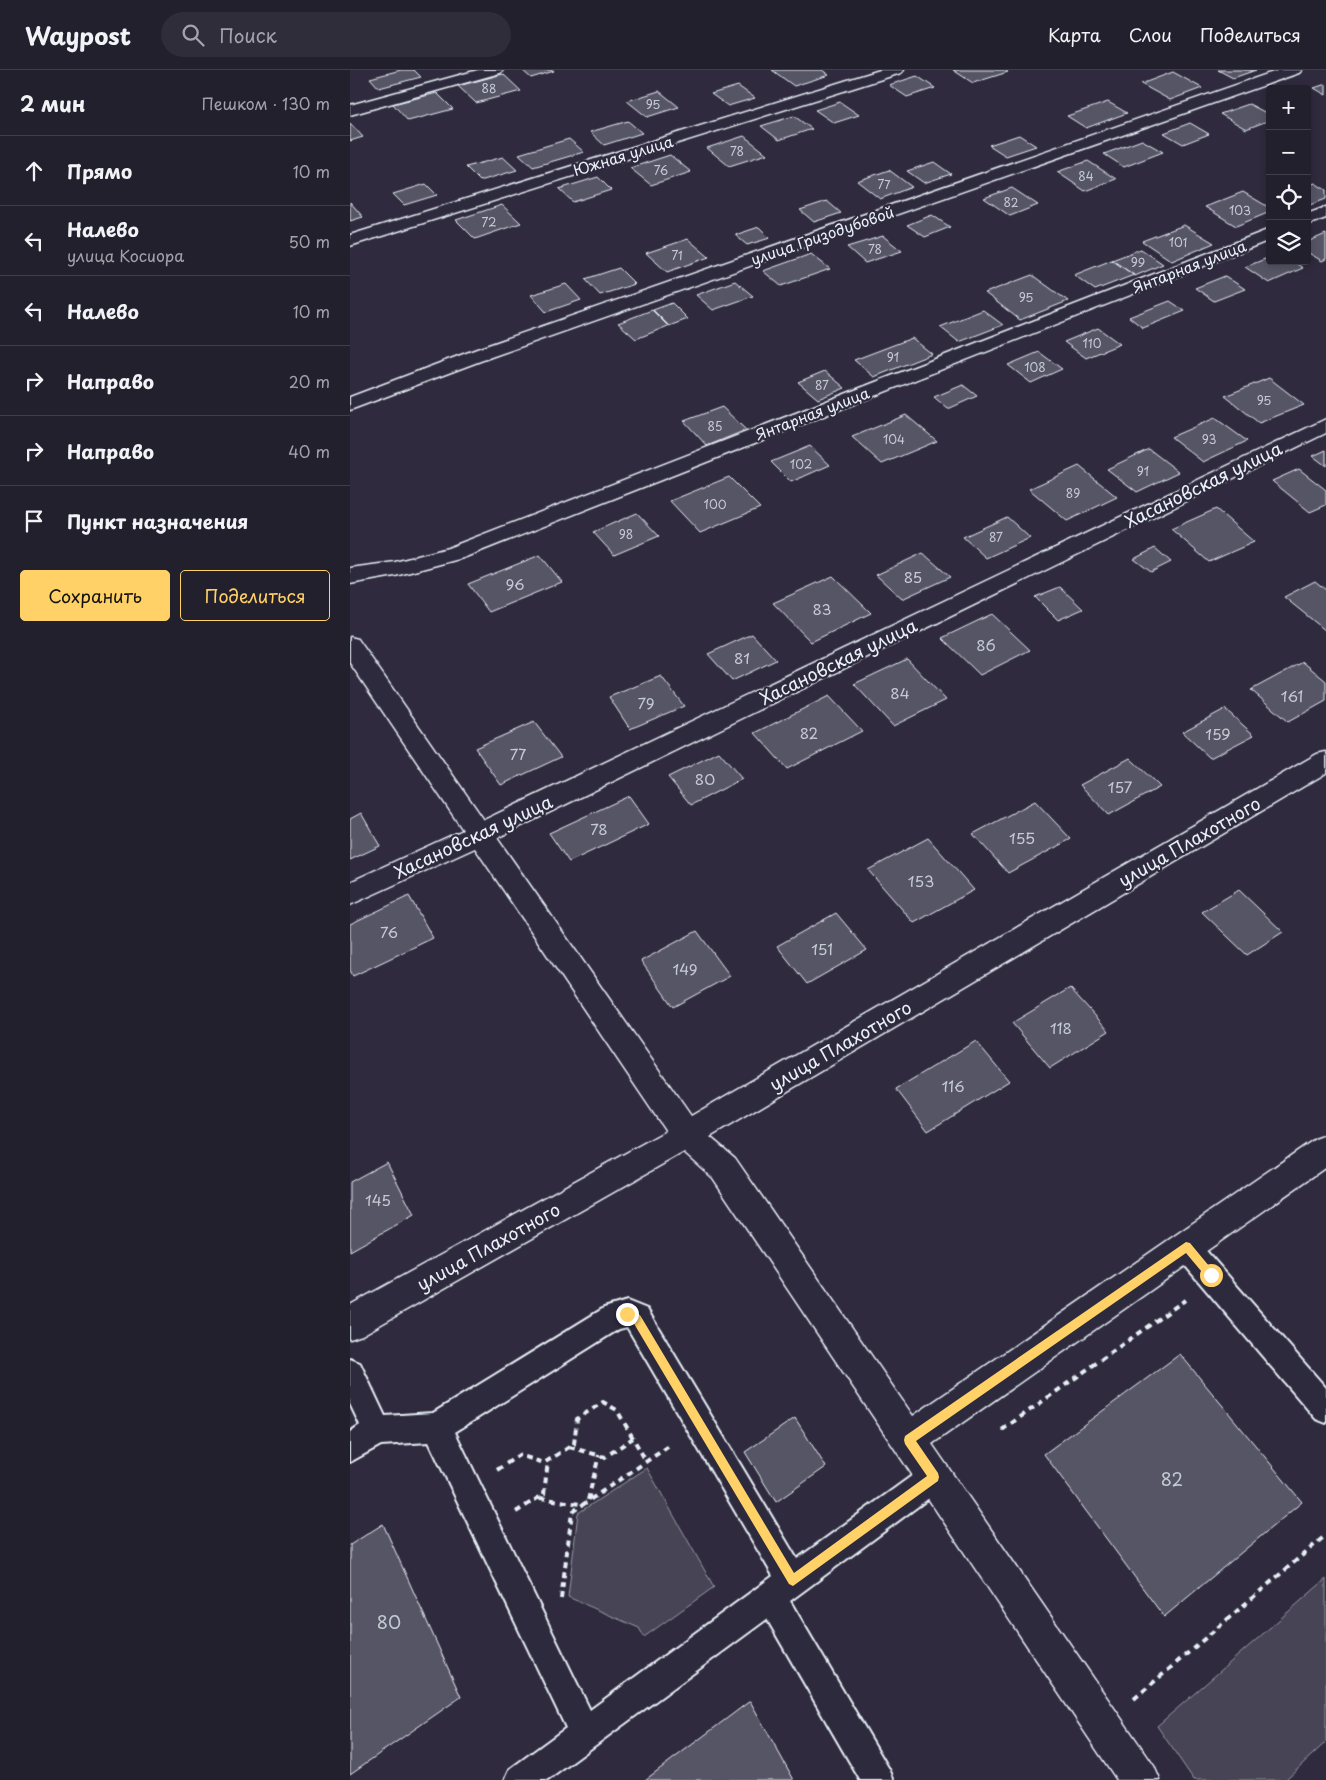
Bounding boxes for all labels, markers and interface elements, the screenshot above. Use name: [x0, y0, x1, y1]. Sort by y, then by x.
search box: [161, 12, 511, 57]
text: Waypost: [25, 17, 131, 53]
icon: search: [179, 21, 207, 49]
text: Поиск: [219, 21, 277, 49]
text: Карта: [1048, 21, 1101, 48]
text: Слои: [1129, 21, 1172, 48]
text: Поделиться: [1200, 21, 1301, 48]
house number: 88: [482, 79, 496, 97]
map controls: [1266, 85, 1311, 265]
button: +: [1266, 85, 1311, 130]
text: 2 мин: [20, 87, 85, 119]
text: Пешком · 130 m: [202, 91, 330, 115]
house number: 95: [646, 95, 660, 113]
street label: Южная улица: [570, 129, 676, 181]
button: −: [1266, 130, 1311, 175]
house number: 78: [730, 142, 744, 160]
icon: ahead: [20, 157, 48, 185]
text: Прямо: [67, 157, 132, 185]
text: 10 m: [293, 159, 330, 183]
house number: 76: [654, 161, 668, 179]
house number: 84: [1078, 167, 1094, 185]
house number: 77: [877, 175, 891, 193]
button: locate: [1266, 175, 1311, 220]
house number: 82: [1004, 193, 1019, 211]
street label: улица Гризодубовой: [747, 200, 897, 270]
house number: 103: [1229, 201, 1251, 219]
house number: 72: [481, 213, 497, 231]
text: Налево: [67, 215, 139, 243]
button: layers: [1266, 220, 1311, 265]
icon: left: [20, 227, 48, 255]
text: 50 m: [289, 229, 330, 253]
street label: Янтарная улица: [1129, 233, 1250, 298]
house number: 101: [1169, 233, 1187, 251]
house number: 78: [868, 240, 882, 258]
text: улица Косиора: [67, 243, 184, 267]
house number: 71: [671, 246, 683, 264]
house number: 99: [1131, 253, 1145, 271]
house number: 95: [1019, 288, 1033, 306]
icon: left: [20, 297, 48, 325]
text: Налево: [67, 297, 139, 325]
text: 10 m: [293, 299, 330, 323]
house number: 110: [1083, 334, 1102, 352]
house number: 91: [887, 348, 899, 366]
house number: 108: [1024, 358, 1046, 376]
icon: right: [20, 367, 48, 395]
text: Направо: [67, 367, 154, 395]
text: 20 m: [289, 369, 330, 393]
house number: 87: [815, 376, 829, 394]
street label: Янтарная улица: [752, 380, 873, 445]
house number: 95: [1257, 391, 1271, 409]
house number: 85: [708, 417, 722, 435]
house number: 104: [883, 430, 905, 448]
house number: 93: [1202, 430, 1216, 448]
street label: Хасановская улица: [1120, 434, 1287, 534]
icon: right: [20, 437, 48, 465]
text: Направо: [67, 437, 154, 465]
text: 40 m: [288, 439, 330, 463]
house number: 102: [790, 455, 812, 473]
house number: 91: [1137, 462, 1149, 480]
house number: 89: [1066, 484, 1080, 502]
house number: 100: [704, 495, 727, 513]
icon: arrive: [20, 507, 48, 535]
text: Пункт назначения: [67, 507, 248, 535]
house number: 98: [619, 525, 633, 543]
house number: 87: [989, 528, 1003, 546]
house number: 85: [904, 565, 922, 588]
button: Сохранить: [20, 570, 170, 621]
button: Поделиться: [180, 570, 330, 621]
house number: 96: [506, 572, 525, 595]
house number: 83: [812, 597, 832, 620]
street label: Хасановская улица: [755, 611, 922, 711]
house number: 86: [976, 633, 996, 656]
house number: 81: [734, 646, 750, 669]
house number: 84: [890, 681, 910, 704]
house number: 161: [1281, 684, 1303, 707]
house number: 79: [637, 691, 655, 714]
house number: 82: [800, 721, 818, 744]
house number: 159: [1205, 722, 1231, 745]
house number: 77: [510, 742, 526, 765]
house number: 80: [695, 767, 715, 790]
house number: 157: [1108, 775, 1133, 798]
street label: Хасановская улица: [389, 787, 557, 885]
street label: улица Плахотного: [1113, 789, 1265, 893]
house number: 78: [590, 817, 608, 840]
house number: 155: [1009, 826, 1035, 849]
house number: 153: [908, 869, 934, 892]
house number: 76: [380, 920, 398, 943]
house number: 151: [811, 937, 833, 960]
house number: 149: [672, 957, 698, 980]
street label: улица Плахотного: [764, 993, 916, 1097]
house number: 118: [1050, 1016, 1072, 1039]
house number: 116: [941, 1074, 965, 1097]
house number: 145: [365, 1188, 391, 1211]
street label: улица Плахотного: [411, 1195, 565, 1297]
route start: [1200, 1264, 1223, 1287]
route end: [616, 1303, 639, 1326]
house number: 82: [1161, 1465, 1183, 1492]
house number: 80: [377, 1608, 401, 1635]

